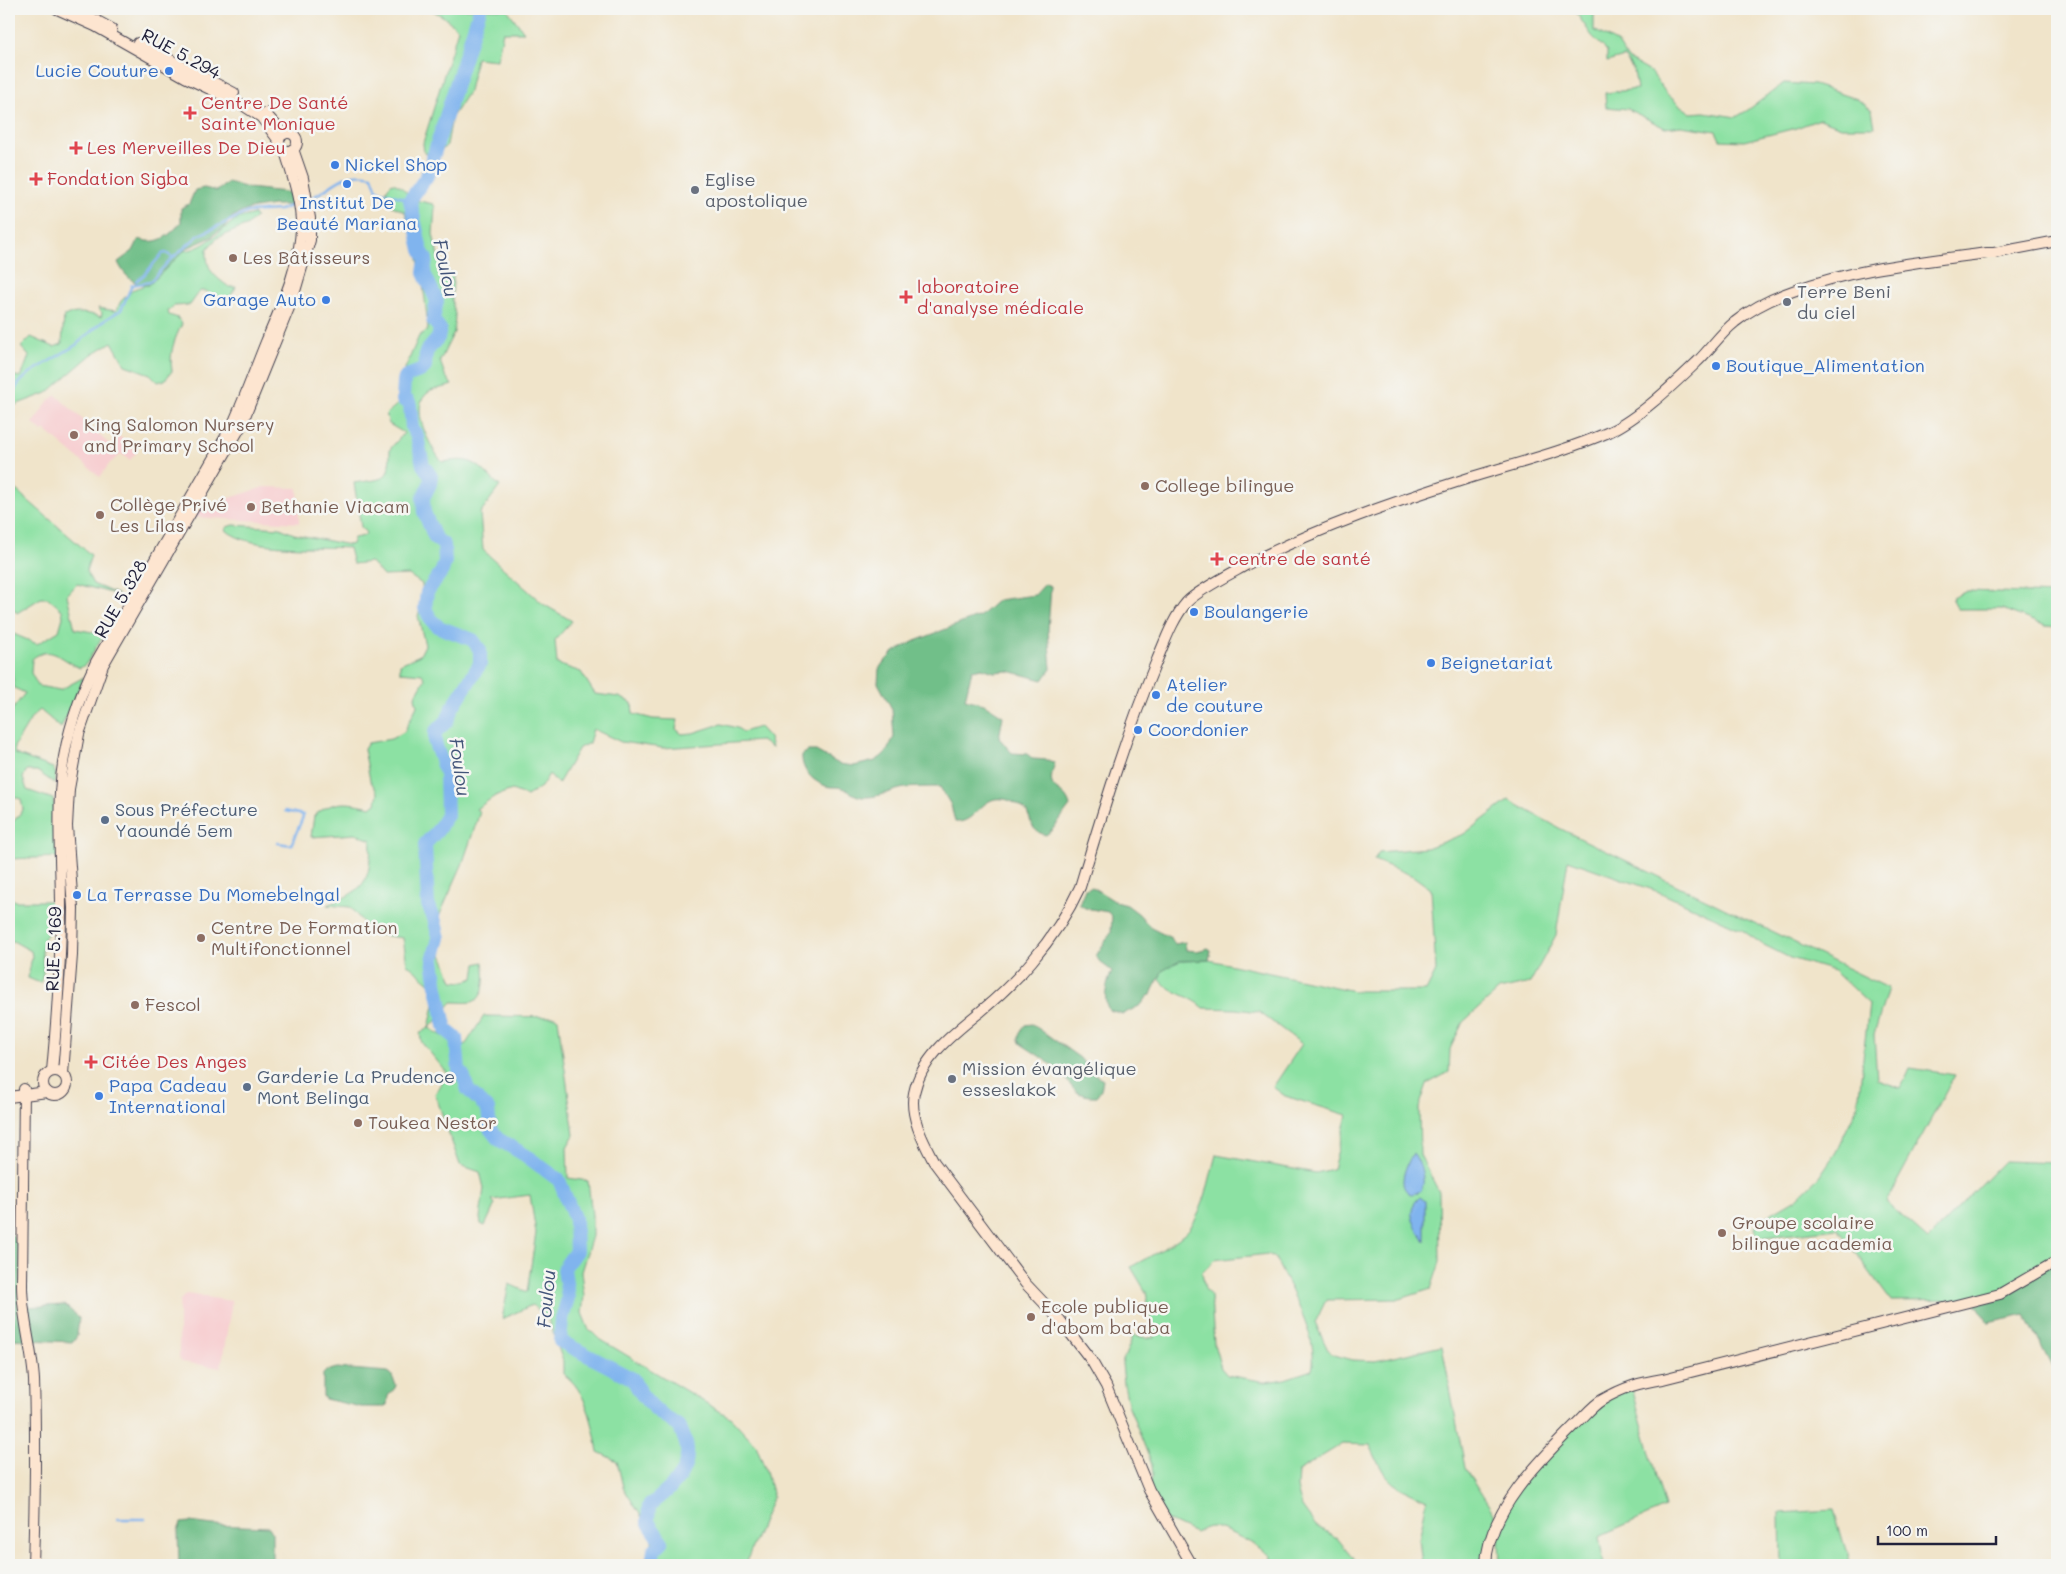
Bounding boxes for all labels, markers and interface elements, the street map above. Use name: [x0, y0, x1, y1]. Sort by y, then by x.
street label: RUE 5.294: [138, 22, 226, 84]
place label: Lucie Couture: [35, 58, 159, 82]
marker: Lucie Couture: [163, 65, 175, 77]
place label: Centre De Santé Sainte Monique: [201, 90, 348, 135]
marker: Centre De Santé Sainte Monique: [183, 106, 197, 120]
place label: Les Merveilles De Dieu: [87, 135, 286, 159]
marker: Les Merveilles De Dieu: [69, 141, 83, 155]
place label: Nickel Shop: [345, 152, 447, 176]
marker: Nickel Shop: [329, 159, 341, 171]
place label: Fondation Sigba: [47, 166, 189, 190]
place label: Eglise apostolique: [705, 167, 808, 212]
marker: Fondation Sigba: [29, 172, 43, 186]
marker: Institut De Beauté Mariana: [341, 178, 353, 190]
marker: Eglise apostolique: [689, 184, 701, 196]
place label: Institut De Beauté Mariana: [277, 190, 417, 235]
water label: Foulou: [428, 237, 465, 299]
place label: Les Bâtisseurs: [243, 245, 370, 269]
marker: Les Bâtisseurs: [227, 252, 239, 264]
place label: laboratoire d'analyse médicale: [917, 274, 1084, 319]
place label: Terre Beni du ciel: [1797, 279, 1891, 324]
place label: Garage Auto: [203, 287, 316, 311]
marker: laboratoire d'analyse médicale: [899, 290, 913, 304]
marker: Garage Auto: [320, 294, 332, 306]
marker: Terre Beni du ciel: [1781, 296, 1793, 308]
place label: Boutique_Alimentation: [1726, 353, 1925, 377]
marker: Boutique_Alimentation: [1710, 360, 1722, 372]
place label: King Salomon Nursery and Primary School: [84, 412, 274, 457]
marker: King Salomon Nursery and Primary School: [68, 429, 80, 441]
place label: College bilingue: [1155, 473, 1294, 497]
marker: College bilingue: [1139, 480, 1151, 492]
place label: Collège Privé Les Lilas: [110, 492, 227, 537]
place label: Bethanie Viacam: [261, 494, 409, 518]
marker: Bethanie Viacam: [245, 501, 257, 513]
marker: Collège Privé Les Lilas: [94, 509, 106, 521]
place label: centre de santé: [1228, 546, 1371, 570]
marker: centre de santé: [1210, 552, 1224, 566]
street label: RUE 5.328: [88, 555, 152, 642]
place label: Boulangerie: [1204, 599, 1309, 623]
marker: Boulangerie: [1188, 606, 1200, 618]
place label: Beignetariat: [1441, 650, 1553, 674]
marker: Beignetariat: [1425, 657, 1437, 669]
place label: Atelier de couture: [1166, 672, 1263, 717]
marker: Atelier de couture: [1150, 689, 1162, 701]
place label: Coordonier: [1148, 717, 1249, 741]
marker: Coordonier: [1132, 724, 1144, 736]
water label: Foulou: [444, 736, 477, 798]
place label: Sous Préfecture Yaoundé 5em: [115, 797, 258, 842]
marker: Sous Préfecture Yaoundé 5em: [99, 814, 111, 826]
place label: La Terrasse Du Momebelngal: [87, 882, 340, 906]
marker: La Terrasse Du Momebelngal: [71, 889, 83, 901]
street label: RUE 5.169: [40, 906, 66, 992]
place label: Centre De Formation Multifonctionnel: [211, 915, 398, 960]
marker: Centre De Formation Multifonctionnel: [195, 932, 207, 944]
place label: Fescol: [145, 992, 201, 1016]
marker: Fescol: [129, 999, 141, 1011]
place label: Citée Des Anges: [102, 1049, 247, 1073]
marker: Citée Des Anges: [84, 1055, 98, 1069]
place label: Mission évangélique esseslakok: [962, 1056, 1137, 1101]
place label: Garderie La Prudence Mont Belinga: [257, 1064, 455, 1109]
place label: Papa Cadeau International: [109, 1073, 227, 1118]
marker: Mission évangélique esseslakok: [946, 1073, 958, 1085]
marker: Garderie La Prudence Mont Belinga: [241, 1081, 253, 1093]
marker: Papa Cadeau International: [93, 1090, 105, 1102]
place label: Toukea Nestor: [368, 1110, 497, 1134]
marker: Toukea Nestor: [352, 1117, 364, 1129]
place label: Groupe scolaire bilingue academia: [1732, 1210, 1893, 1255]
marker: Groupe scolaire bilingue academia: [1716, 1227, 1728, 1239]
water label: Foulou: [530, 1269, 561, 1329]
place label: Ecole publique d'abom ba'aba: [1041, 1294, 1170, 1339]
marker: Ecole publique d'abom ba'aba: [1025, 1311, 1037, 1323]
scale bar: [1878, 1514, 1996, 1546]
text: 100 m: [1886, 1520, 1928, 1540]

